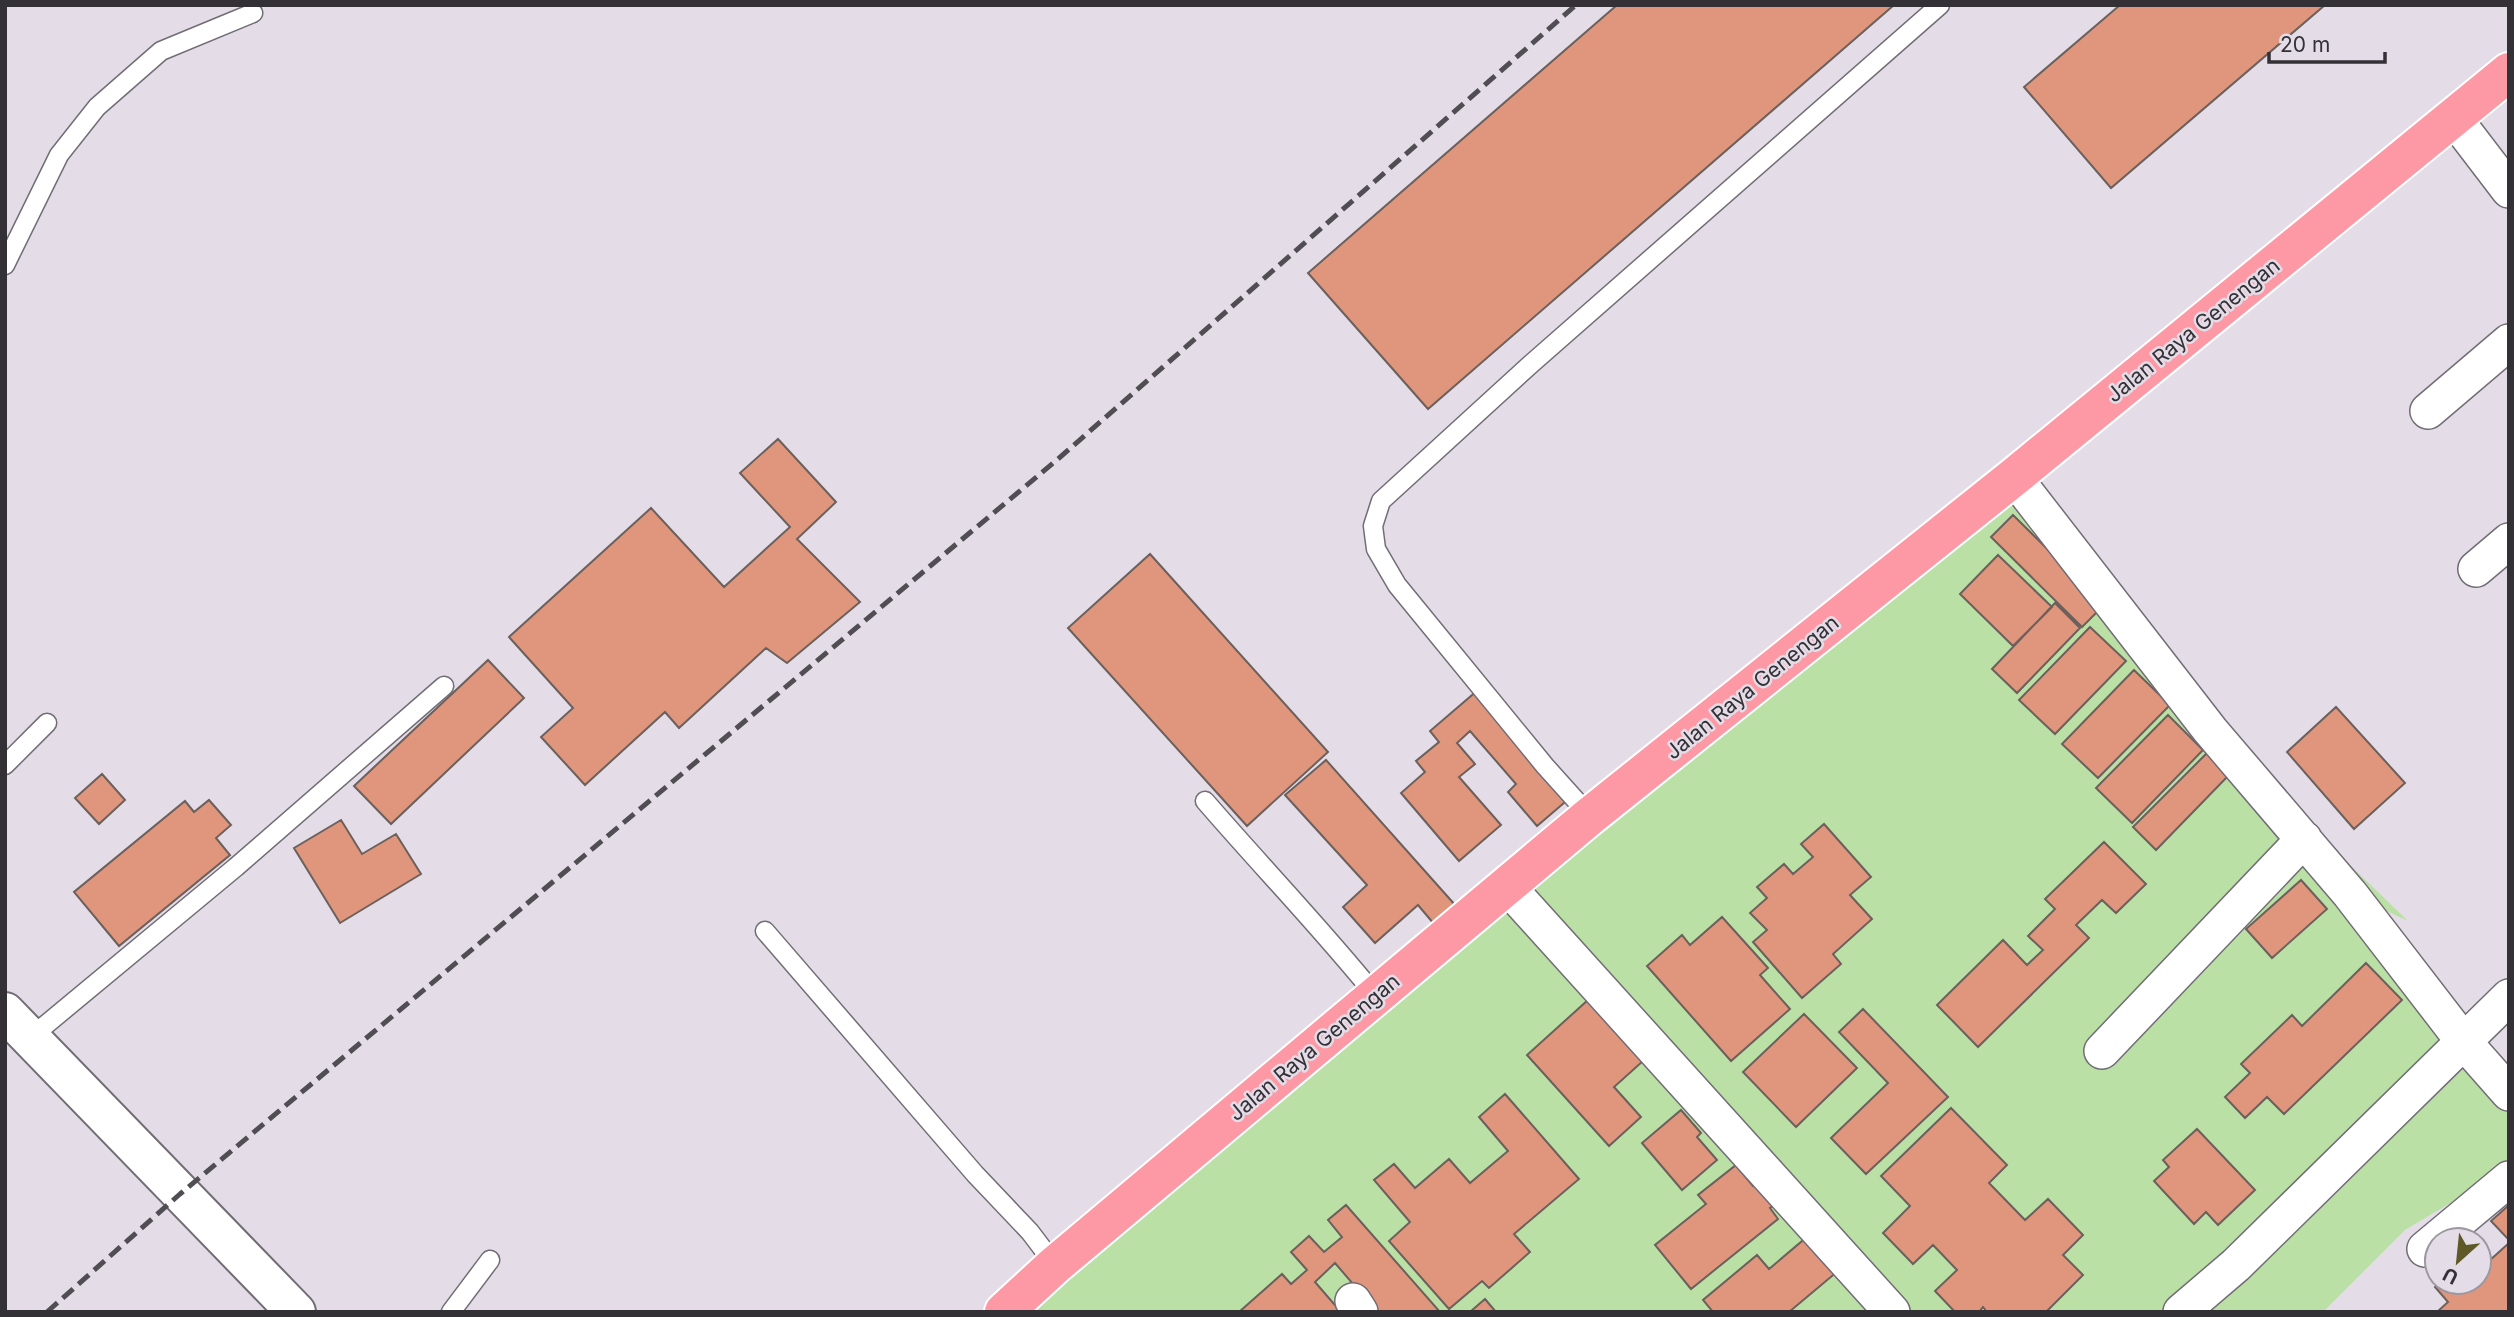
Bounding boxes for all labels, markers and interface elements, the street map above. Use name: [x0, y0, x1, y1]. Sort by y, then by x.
scale bar: [2269, 21, 2384, 65]
text: 20 m: [2280, 32, 2330, 57]
street label: Jalan Raya Genengan: [2101, 253, 2285, 407]
street label: Jalan Raya Genengan: [1660, 610, 1844, 764]
street label: Jalan Raya Genengan: [1223, 968, 1405, 1126]
north arrow: [2423, 1226, 2493, 1296]
text: U: [2439, 1262, 2462, 1289]

